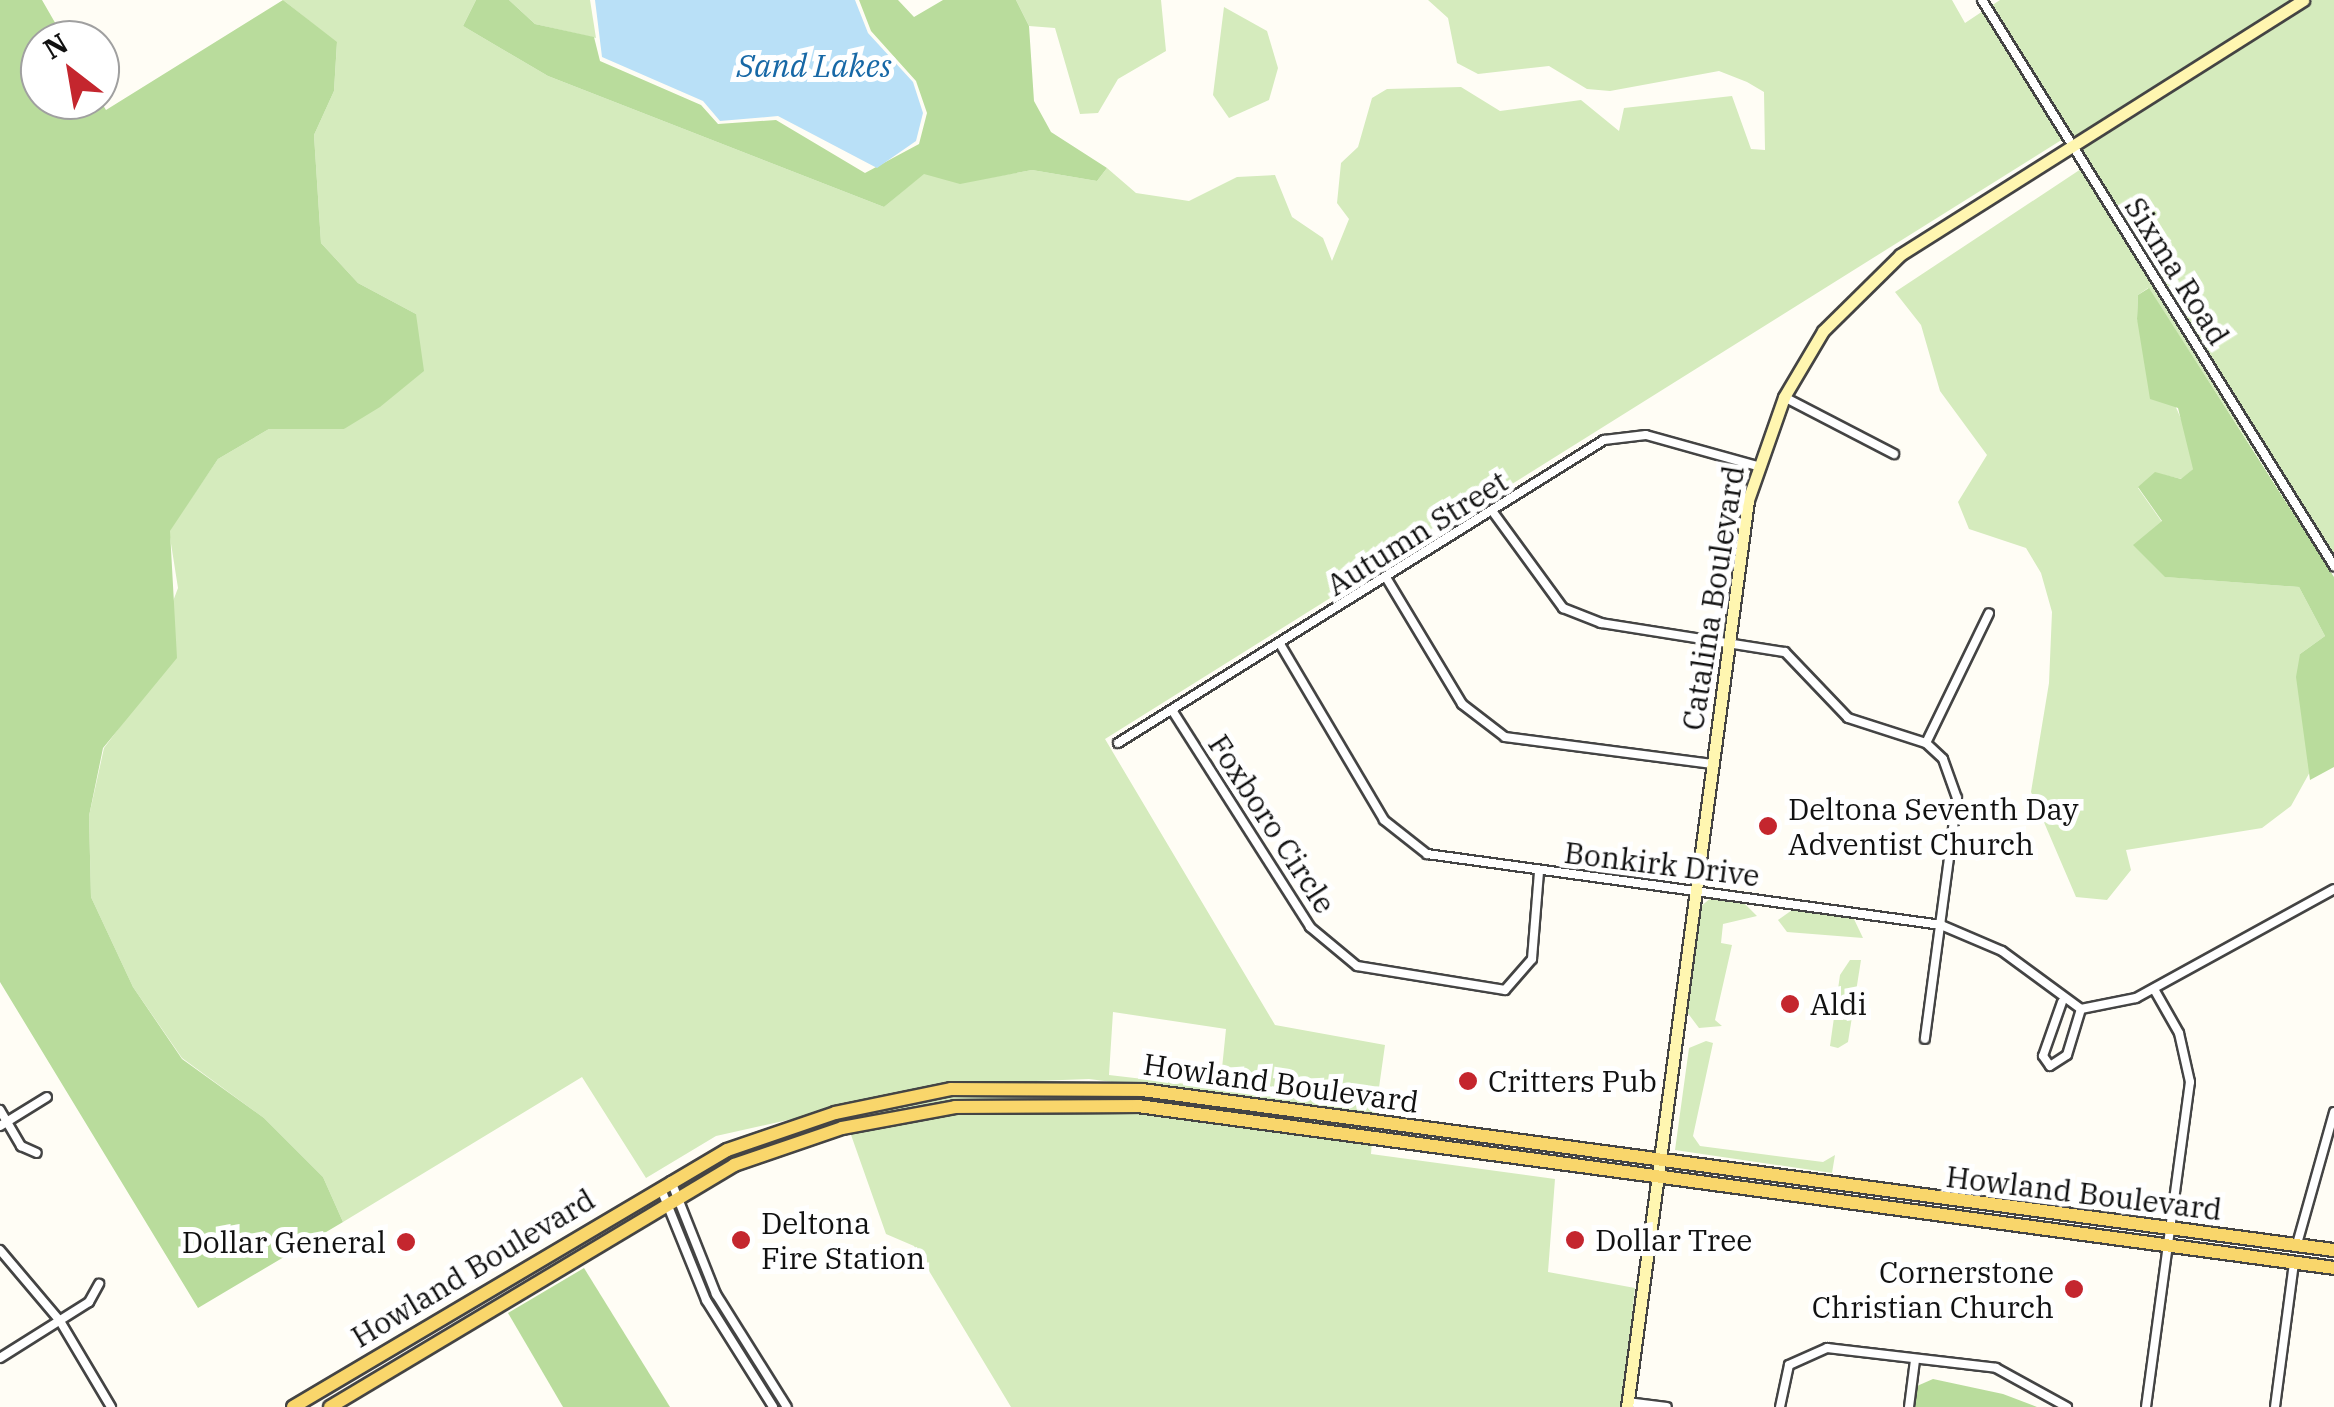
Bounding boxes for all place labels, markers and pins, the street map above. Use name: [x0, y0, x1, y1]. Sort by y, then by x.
place label: Deltona Seventh Day Adventist Church: [1788, 791, 2079, 862]
marker: Deltona Seventh Day Adventist Church: [1757, 815, 1779, 837]
place label: Aldi: [1810, 986, 1867, 1022]
marker: Aldi: [1779, 993, 1801, 1015]
place label: Critters Pub: [1488, 1063, 1657, 1099]
marker: Critters Pub: [1457, 1070, 1479, 1092]
place label: Deltona Fire Station: [761, 1205, 925, 1276]
place label: Dollar Tree: [1595, 1222, 1752, 1258]
place label: Dollar General: [182, 1224, 386, 1260]
marker: Deltona Fire Station: [730, 1229, 752, 1251]
marker: Dollar Tree: [1564, 1229, 1586, 1251]
marker: Dollar General: [395, 1231, 417, 1253]
place label: Cornerstone Christian Church: [1812, 1254, 2054, 1324]
marker: Cornerstone Christian Church: [2063, 1278, 2085, 1300]

